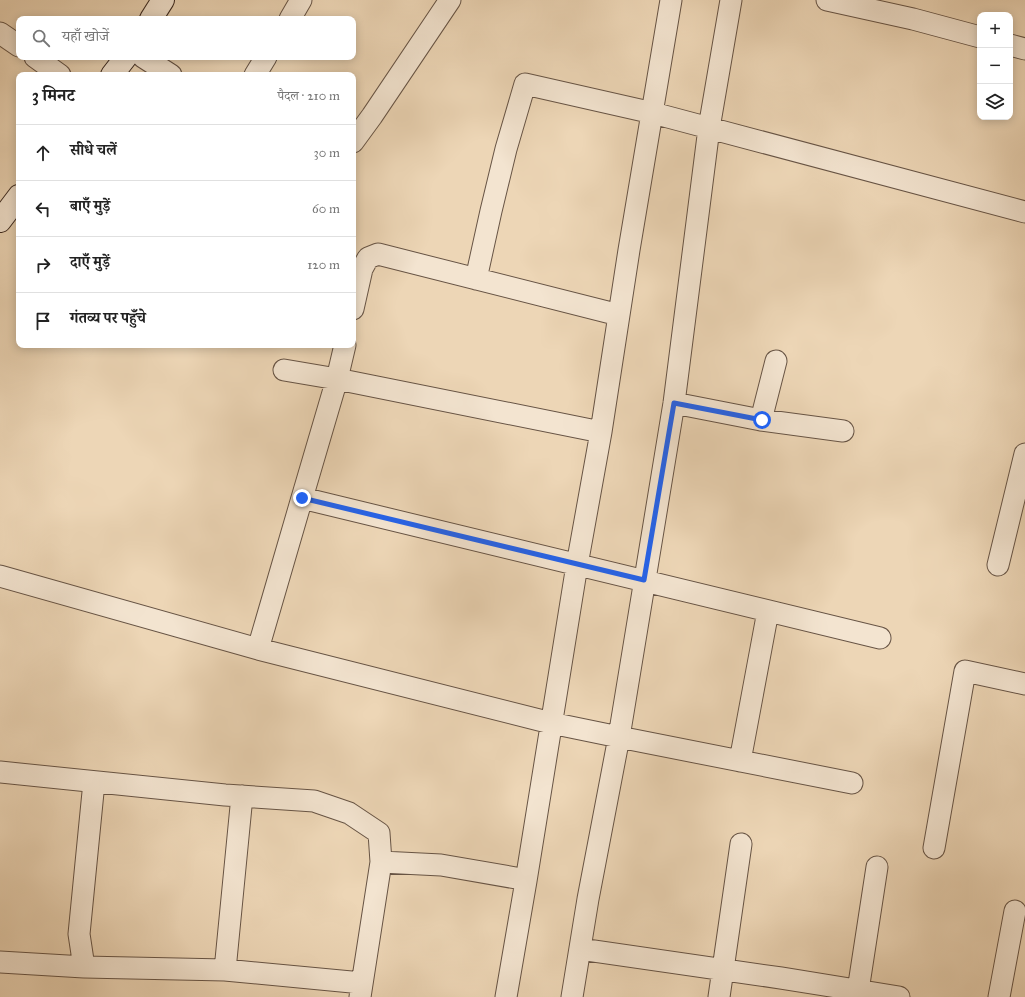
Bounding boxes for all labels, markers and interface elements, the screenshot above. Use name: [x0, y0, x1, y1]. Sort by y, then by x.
map controls: [977, 12, 1013, 120]
button: +: [977, 12, 1013, 48]
search box: [16, 16, 356, 60]
icon: search: [30, 27, 52, 49]
text: यहाँ खोजें: [62, 27, 109, 45]
button: −: [977, 48, 1013, 84]
button: layers: [977, 84, 1013, 120]
text: 3 मिनट: [32, 85, 75, 106]
text: पैदल · 210 m: [278, 88, 340, 104]
text: सीधे चलें: [70, 141, 117, 159]
icon: ahead: [32, 142, 54, 164]
text: 30 m: [314, 145, 340, 161]
text: बाएँ मुड़ें: [70, 197, 110, 215]
icon: left: [32, 198, 54, 220]
text: 60 m: [312, 201, 340, 217]
text: दाएँ मुड़ें: [70, 253, 110, 271]
icon: right: [32, 254, 54, 276]
text: 120 m: [307, 257, 340, 273]
text: गंतव्य पर पहुँचे: [70, 309, 146, 327]
icon: arrive: [32, 310, 54, 332]
route start: [753, 411, 771, 429]
route end: [293, 489, 311, 507]

